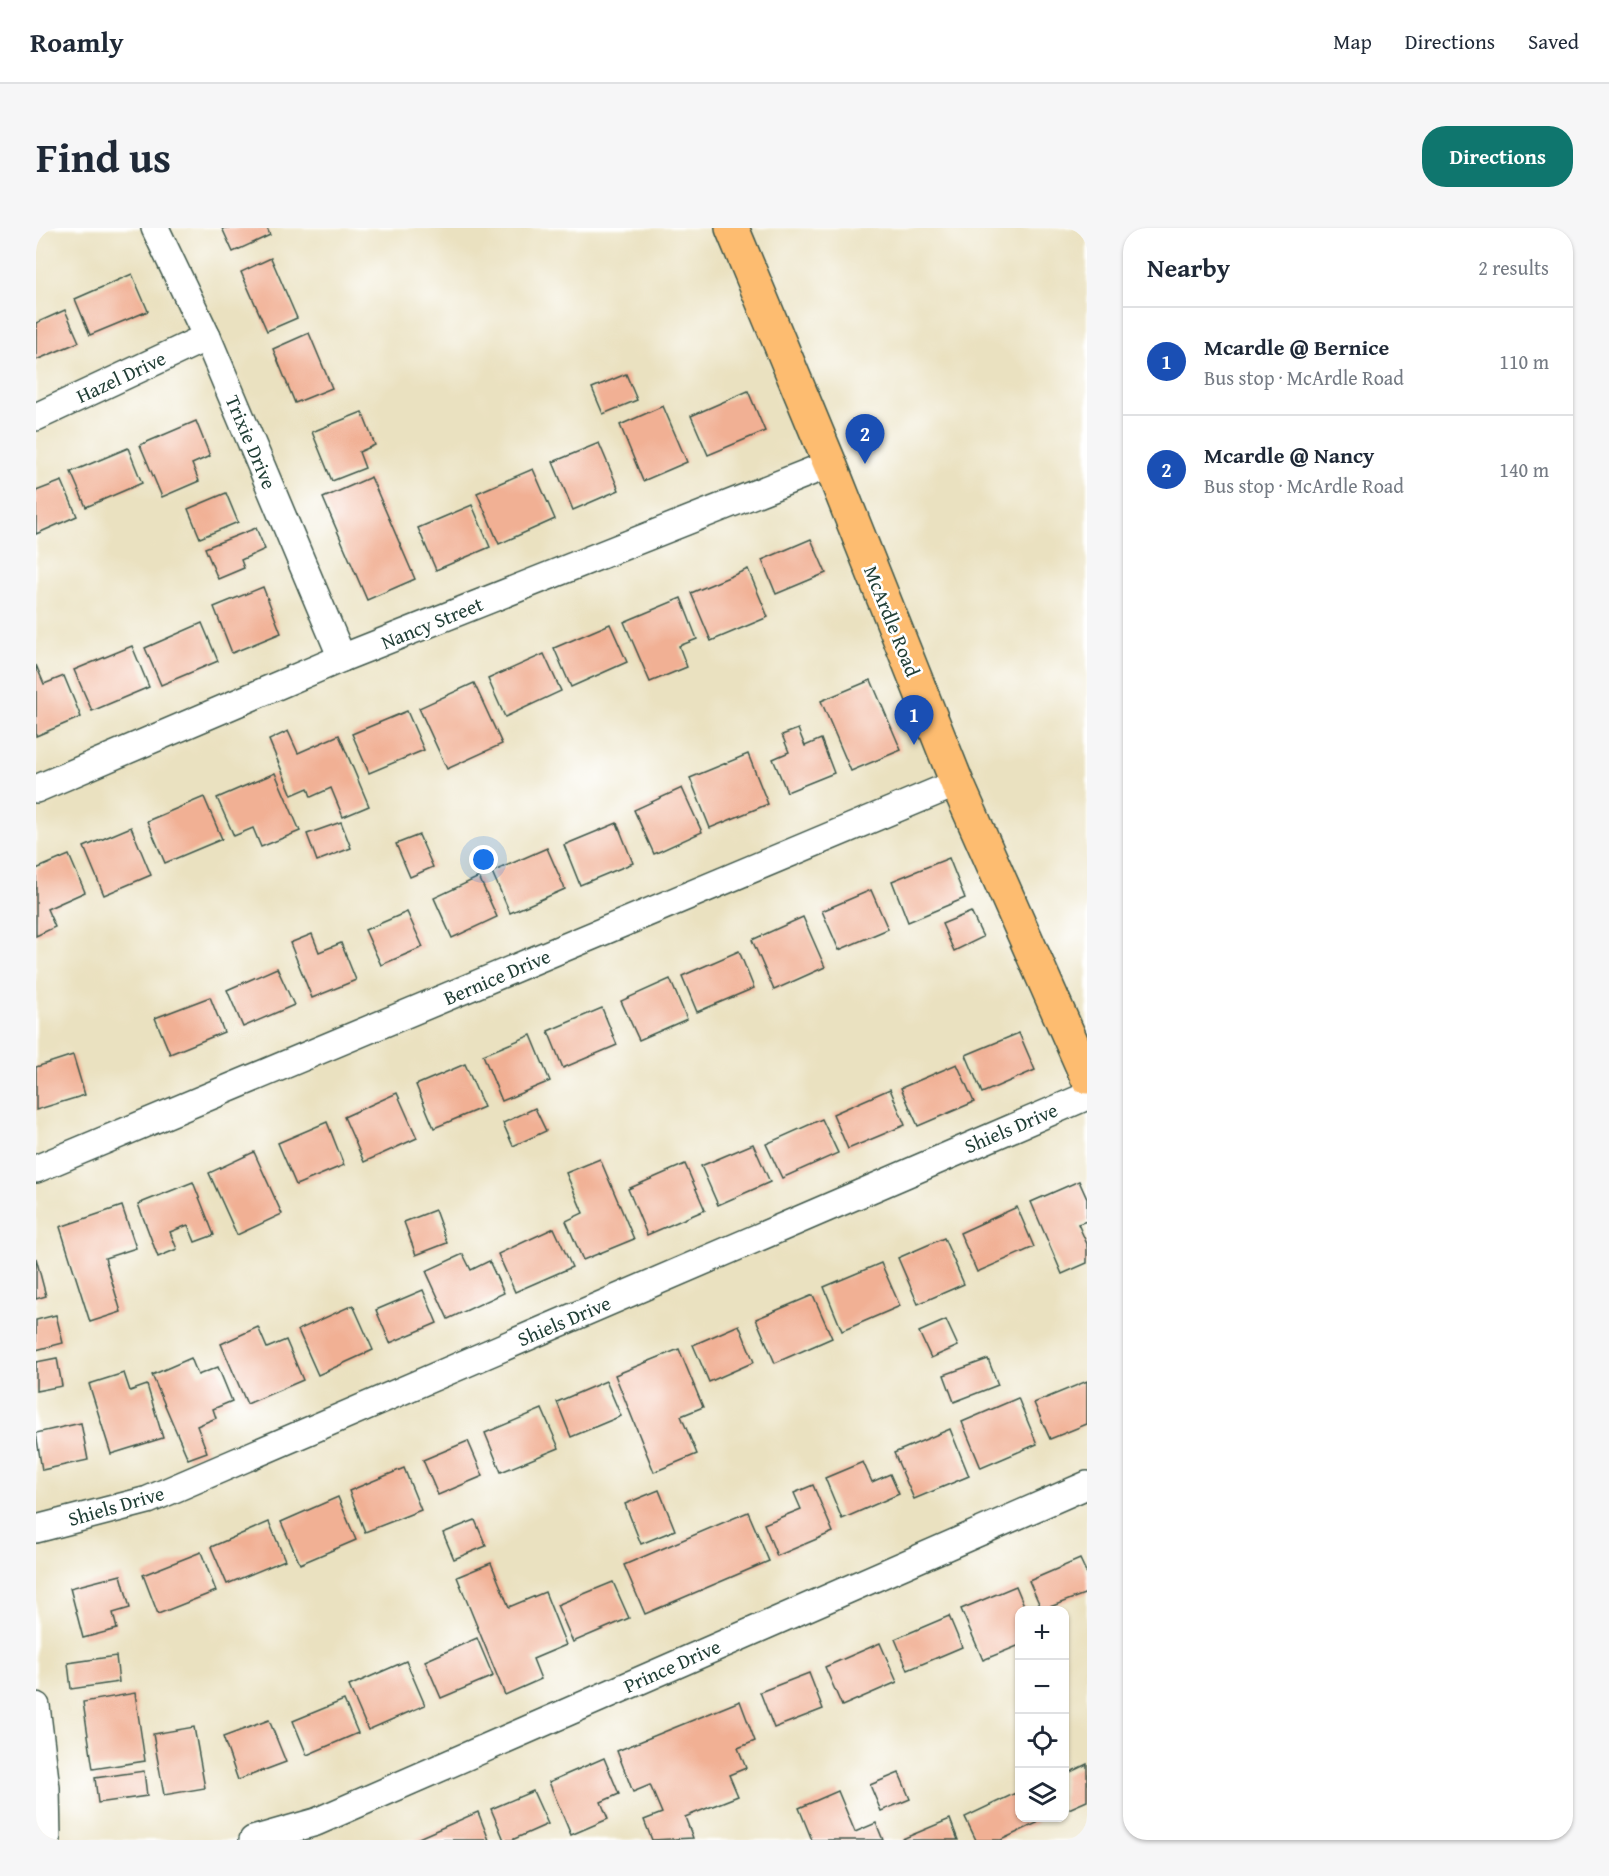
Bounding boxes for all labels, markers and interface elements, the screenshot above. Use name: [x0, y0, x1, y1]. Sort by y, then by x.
text: Roamly: [30, 21, 124, 62]
text: Map: [1333, 26, 1372, 57]
text: Directions: [1405, 26, 1495, 57]
text: Saved: [1528, 26, 1579, 57]
text: Find us: [36, 126, 171, 187]
button: Directions: [1422, 126, 1573, 187]
text: Nearby: [1147, 248, 1230, 287]
text: 2 results: [1478, 253, 1549, 282]
text: Mcardle @ Bernice: [1204, 331, 1389, 363]
street label: Hazel Drive: [71, 343, 170, 410]
text: 1: [1161, 347, 1172, 376]
text: 110 m: [1499, 347, 1549, 376]
text: Bus stop · McArdle Road: [1204, 363, 1404, 392]
street label: Trixie Drive: [219, 390, 284, 493]
pin: 2: [846, 414, 884, 464]
text: Mcardle @ Nancy: [1204, 439, 1374, 471]
text: 2: [1161, 455, 1172, 484]
text: 140 m: [1499, 455, 1549, 484]
text: Bus stop · McArdle Road: [1204, 471, 1404, 500]
street label: McArdle Road: [857, 561, 928, 681]
street label: Nancy Street: [377, 589, 487, 656]
pin: 1: [894, 696, 934, 745]
your location: [469, 845, 498, 874]
street label: Bernice Drive: [439, 941, 555, 1012]
street label: Shiels Drive: [960, 1095, 1062, 1160]
street label: Shiels Drive: [513, 1288, 615, 1353]
street label: Shiels Drive: [64, 1478, 167, 1533]
map controls: [1015, 1606, 1069, 1822]
button: +: [1015, 1606, 1069, 1660]
street label: Prince Drive: [619, 1631, 725, 1700]
button: −: [1015, 1660, 1069, 1714]
button: locate: [1015, 1714, 1069, 1768]
button: layers: [1015, 1768, 1069, 1822]

